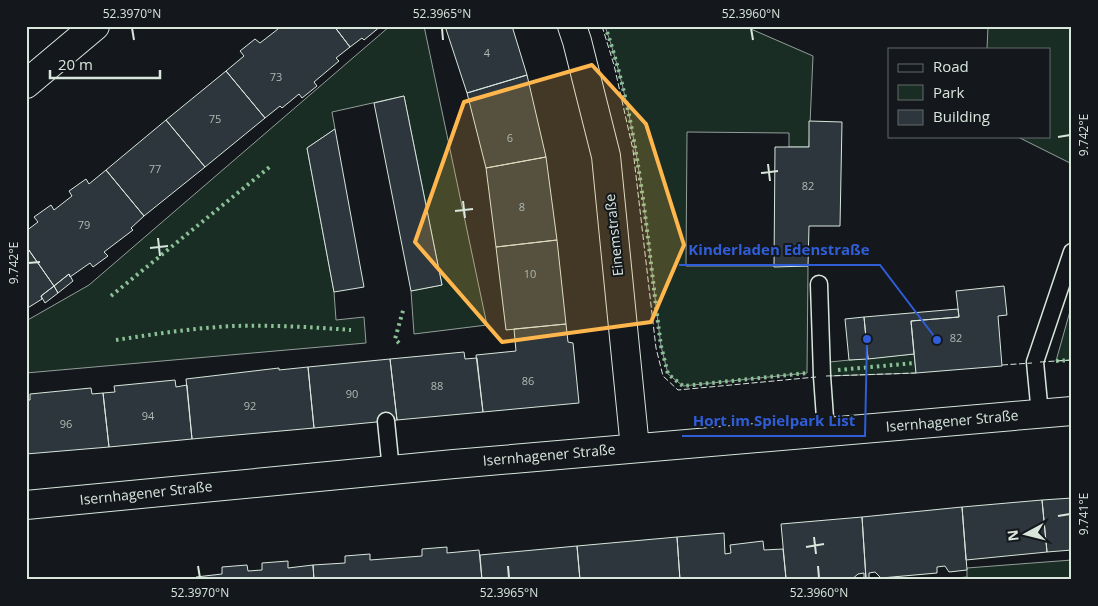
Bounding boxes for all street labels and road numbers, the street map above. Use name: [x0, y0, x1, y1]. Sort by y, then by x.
street label: Einemstraße: [600, 193, 627, 277]
street label: Isernhagener Straße: [885, 405, 1019, 436]
street label: Isernhagener Straße: [482, 439, 616, 470]
street label: Isernhagener Straße: [79, 476, 213, 509]

